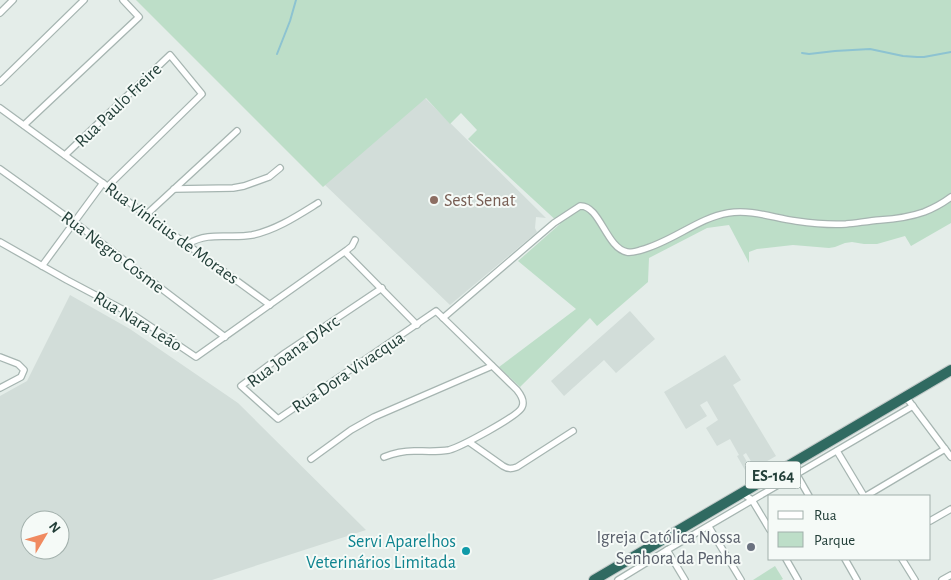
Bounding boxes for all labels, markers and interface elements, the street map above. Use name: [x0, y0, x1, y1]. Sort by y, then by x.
street label: Rua Paulo Freire: [72, 60, 165, 151]
street label: Rua Vinicius de Moraes: [101, 179, 242, 288]
place label: Sest Senat: [444, 192, 516, 210]
marker: Sest Senat: [428, 194, 440, 206]
street label: Rua Negro Cosme: [58, 208, 167, 297]
street label: Rua Nara Leão: [90, 288, 185, 355]
street label: Rua Joana D'Arc: [244, 312, 343, 391]
street label: Rua Dora Vivacqua: [289, 329, 408, 417]
road number: ES-164: [746, 462, 800, 488]
legend: [768, 495, 931, 560]
text: Rua: [814, 508, 837, 523]
north arrow: [20, 510, 70, 560]
text: N: [46, 519, 63, 536]
place label: Igreja Católica Nossa Senhora da Penha: [596, 529, 741, 568]
place label: Servi Aparelhos Veterinários Limitada: [306, 533, 456, 572]
text: Parque: [814, 533, 855, 548]
marker: Igreja Católica Nossa Senhora da Penha: [745, 541, 757, 553]
marker: Servi Aparelhos Veterinários Limitada: [460, 545, 472, 557]

